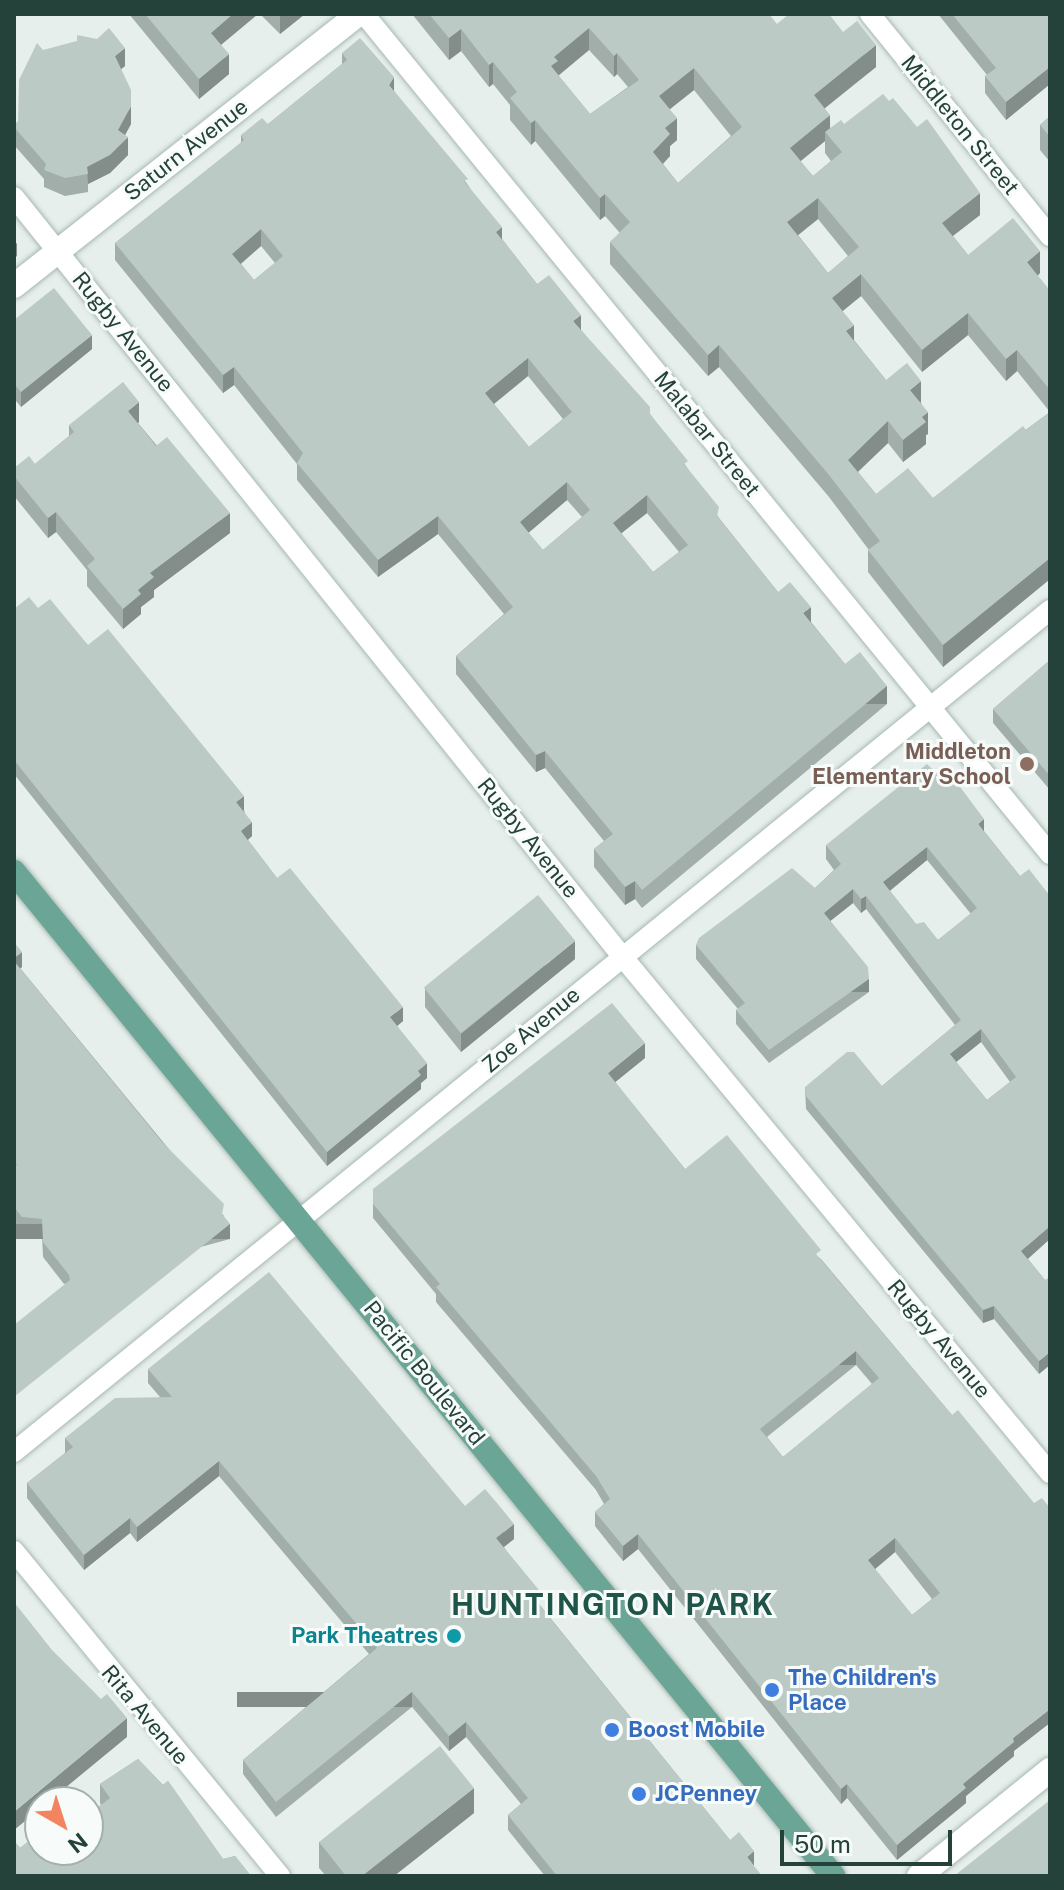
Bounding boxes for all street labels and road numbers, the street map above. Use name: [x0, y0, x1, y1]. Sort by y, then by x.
street label: Middleton Street: [895, 50, 1025, 200]
street label: Saturn Avenue: [119, 93, 253, 207]
street label: Rugby Avenue: [67, 267, 179, 397]
street label: Malabar Street: [648, 366, 766, 502]
street label: Rugby Avenue: [472, 773, 584, 903]
street label: Zoe Avenue: [477, 981, 585, 1079]
street label: Rugby Avenue: [882, 1274, 996, 1404]
street label: Pacific Boulevard: [358, 1296, 490, 1450]
street label: Rita Avenue: [96, 1660, 194, 1770]

